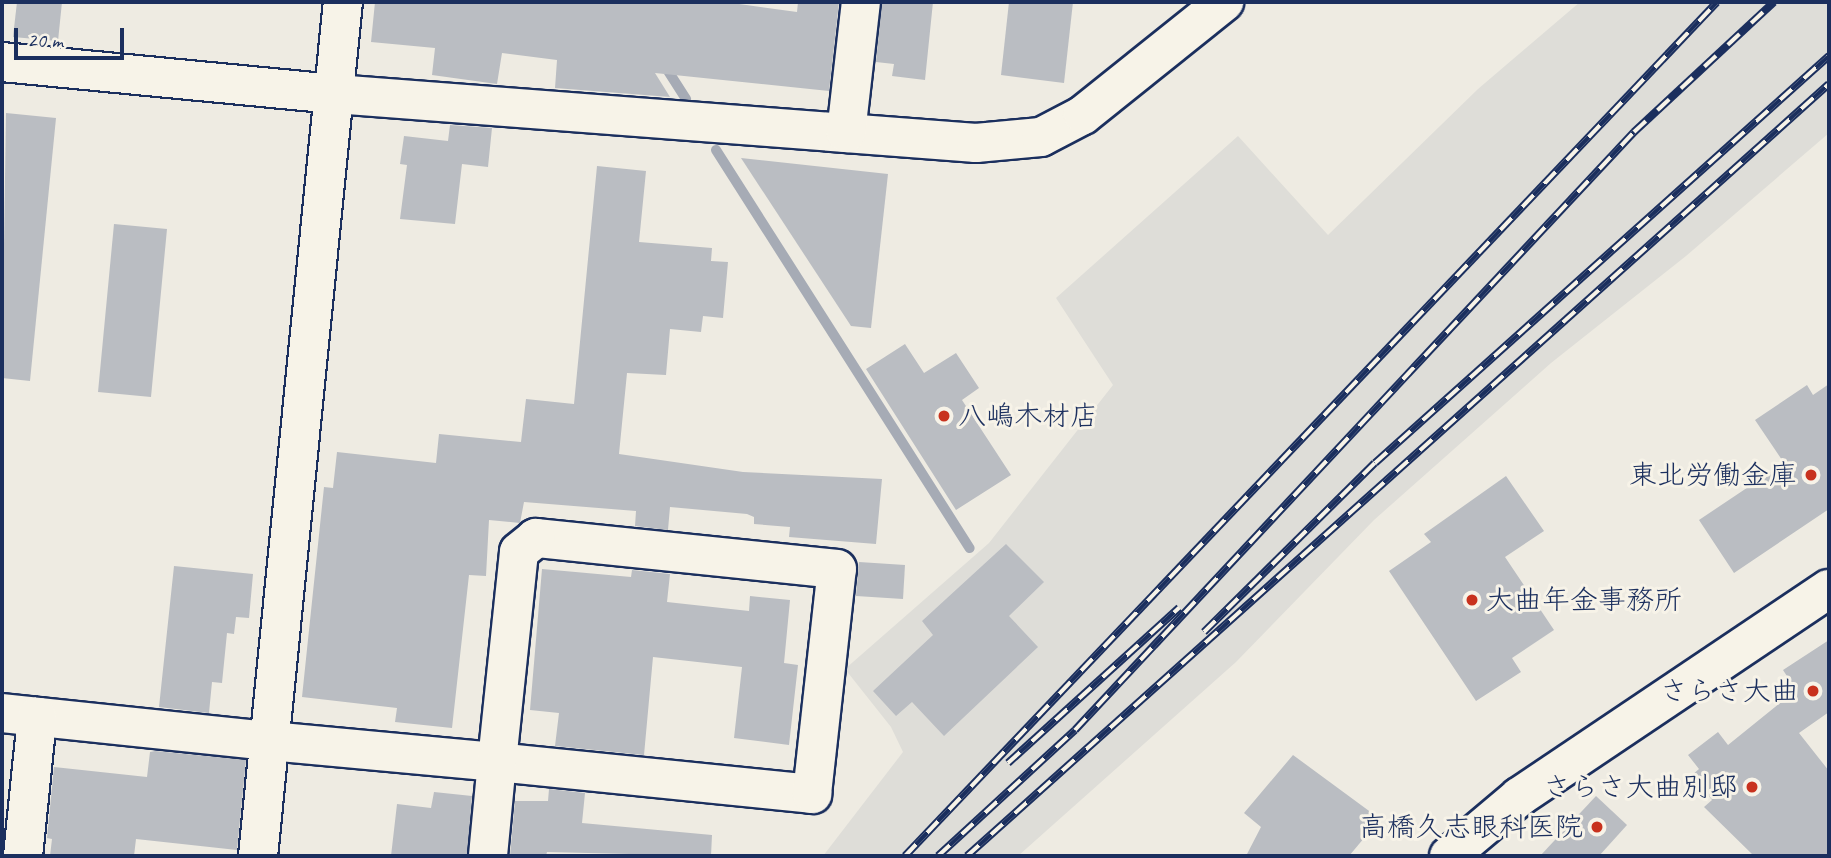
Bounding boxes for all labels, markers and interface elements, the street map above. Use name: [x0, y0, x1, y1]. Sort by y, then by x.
scale bar: [18, 14, 128, 58]
text: 20 m: [27, 27, 63, 53]
place label: 八嶋木材店: [958, 399, 1098, 433]
marker: 八嶋木材店: [936, 408, 952, 424]
place label: 東北労働金庫: [1629, 458, 1797, 492]
marker: 東北労働金庫: [1803, 467, 1819, 483]
place label: 大曲年金事務所: [1486, 583, 1682, 617]
marker: 大曲年金事務所: [1464, 592, 1480, 608]
place label: さらさ大曲: [1659, 674, 1799, 708]
marker: さらさ大曲: [1805, 683, 1821, 699]
place label: さらさ大曲別邸: [1542, 770, 1738, 804]
marker: さらさ大曲別邸: [1744, 779, 1760, 795]
place label: 高橋久志眼科医院: [1359, 810, 1583, 844]
marker: 高橋久志眼科医院: [1589, 819, 1605, 835]

